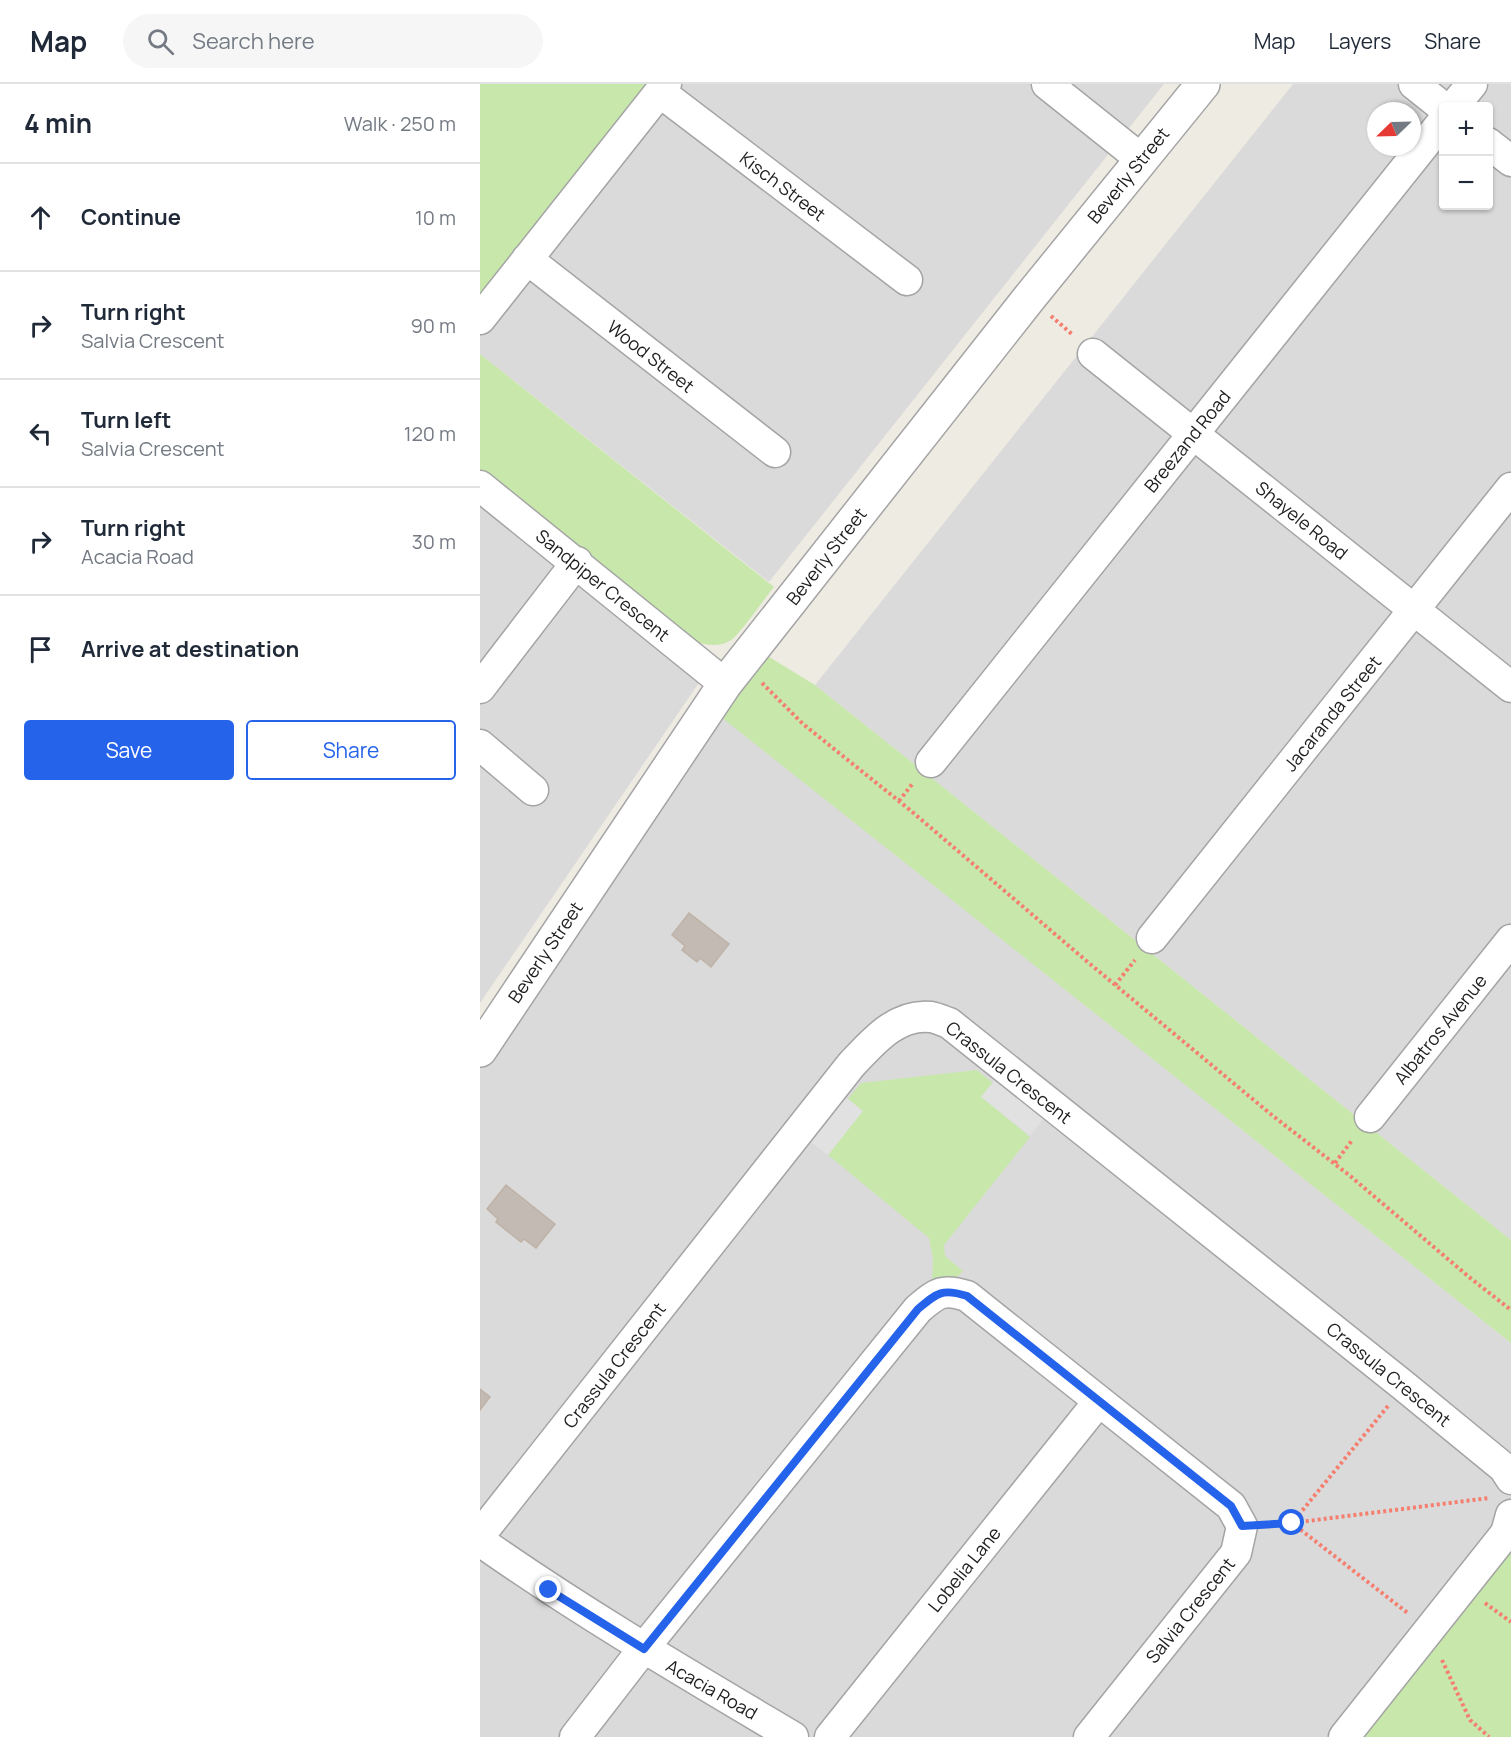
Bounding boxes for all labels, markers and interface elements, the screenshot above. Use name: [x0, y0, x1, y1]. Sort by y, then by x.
search box: [123, 14, 543, 68]
text: Map: [30, 22, 87, 60]
icon: search: [144, 25, 177, 58]
text: Search here: [192, 26, 315, 56]
text: Map: [1254, 27, 1295, 55]
text: Layers: [1328, 27, 1391, 55]
text: Share: [1424, 27, 1481, 55]
north arrow: [1367, 102, 1421, 156]
map controls: [1439, 102, 1493, 210]
button: +: [1439, 102, 1493, 156]
text: 4 min: [24, 105, 92, 141]
text: Walk · 250 m: [344, 110, 456, 137]
street label: Beverly Street: [1082, 122, 1174, 228]
street label: Kisch Street: [735, 146, 831, 226]
button: −: [1439, 156, 1493, 210]
icon: ahead: [24, 201, 57, 234]
text: Continue: [81, 202, 181, 232]
text: 10 m: [415, 204, 456, 231]
text: Turn right: [81, 297, 186, 327]
icon: right: [24, 309, 57, 342]
text: 90 m: [410, 312, 456, 339]
street label: Wood Street: [603, 314, 699, 398]
text: Salvia Crescent: [81, 327, 225, 354]
street label: Breezand Road: [1138, 385, 1236, 497]
text: Turn left: [81, 405, 171, 435]
icon: left: [24, 417, 57, 450]
text: 120 m: [404, 420, 456, 447]
text: Salvia Crescent: [81, 435, 225, 462]
street label: Shayele Road: [1251, 475, 1353, 565]
street label: Beverly Street: [780, 502, 872, 610]
text: Turn right: [81, 513, 186, 543]
street label: Sandpiper Crescent: [531, 524, 675, 646]
icon: right: [24, 525, 57, 558]
text: 30 m: [412, 528, 456, 555]
text: Acacia Road: [81, 543, 194, 570]
icon: arrive: [24, 633, 57, 666]
text: Arrive at destination: [81, 634, 299, 664]
street label: Jacaranda Street: [1278, 650, 1386, 776]
button: Save: [24, 720, 234, 780]
button: Share: [246, 720, 456, 780]
street label: Beverly Street: [502, 897, 588, 1007]
street label: Albatros Avenue: [1388, 969, 1492, 1089]
street label: Crassula Crescent: [941, 1015, 1077, 1129]
street label: Crassula Crescent: [557, 1297, 671, 1433]
street label: Crassula Crescent: [1322, 1316, 1456, 1432]
route start: [1278, 1509, 1304, 1535]
street label: Lobelia Lane: [922, 1521, 1006, 1617]
street label: Salvia Crescent: [1140, 1552, 1240, 1668]
route end: [535, 1576, 561, 1602]
street label: Acacia Road: [662, 1653, 762, 1725]

